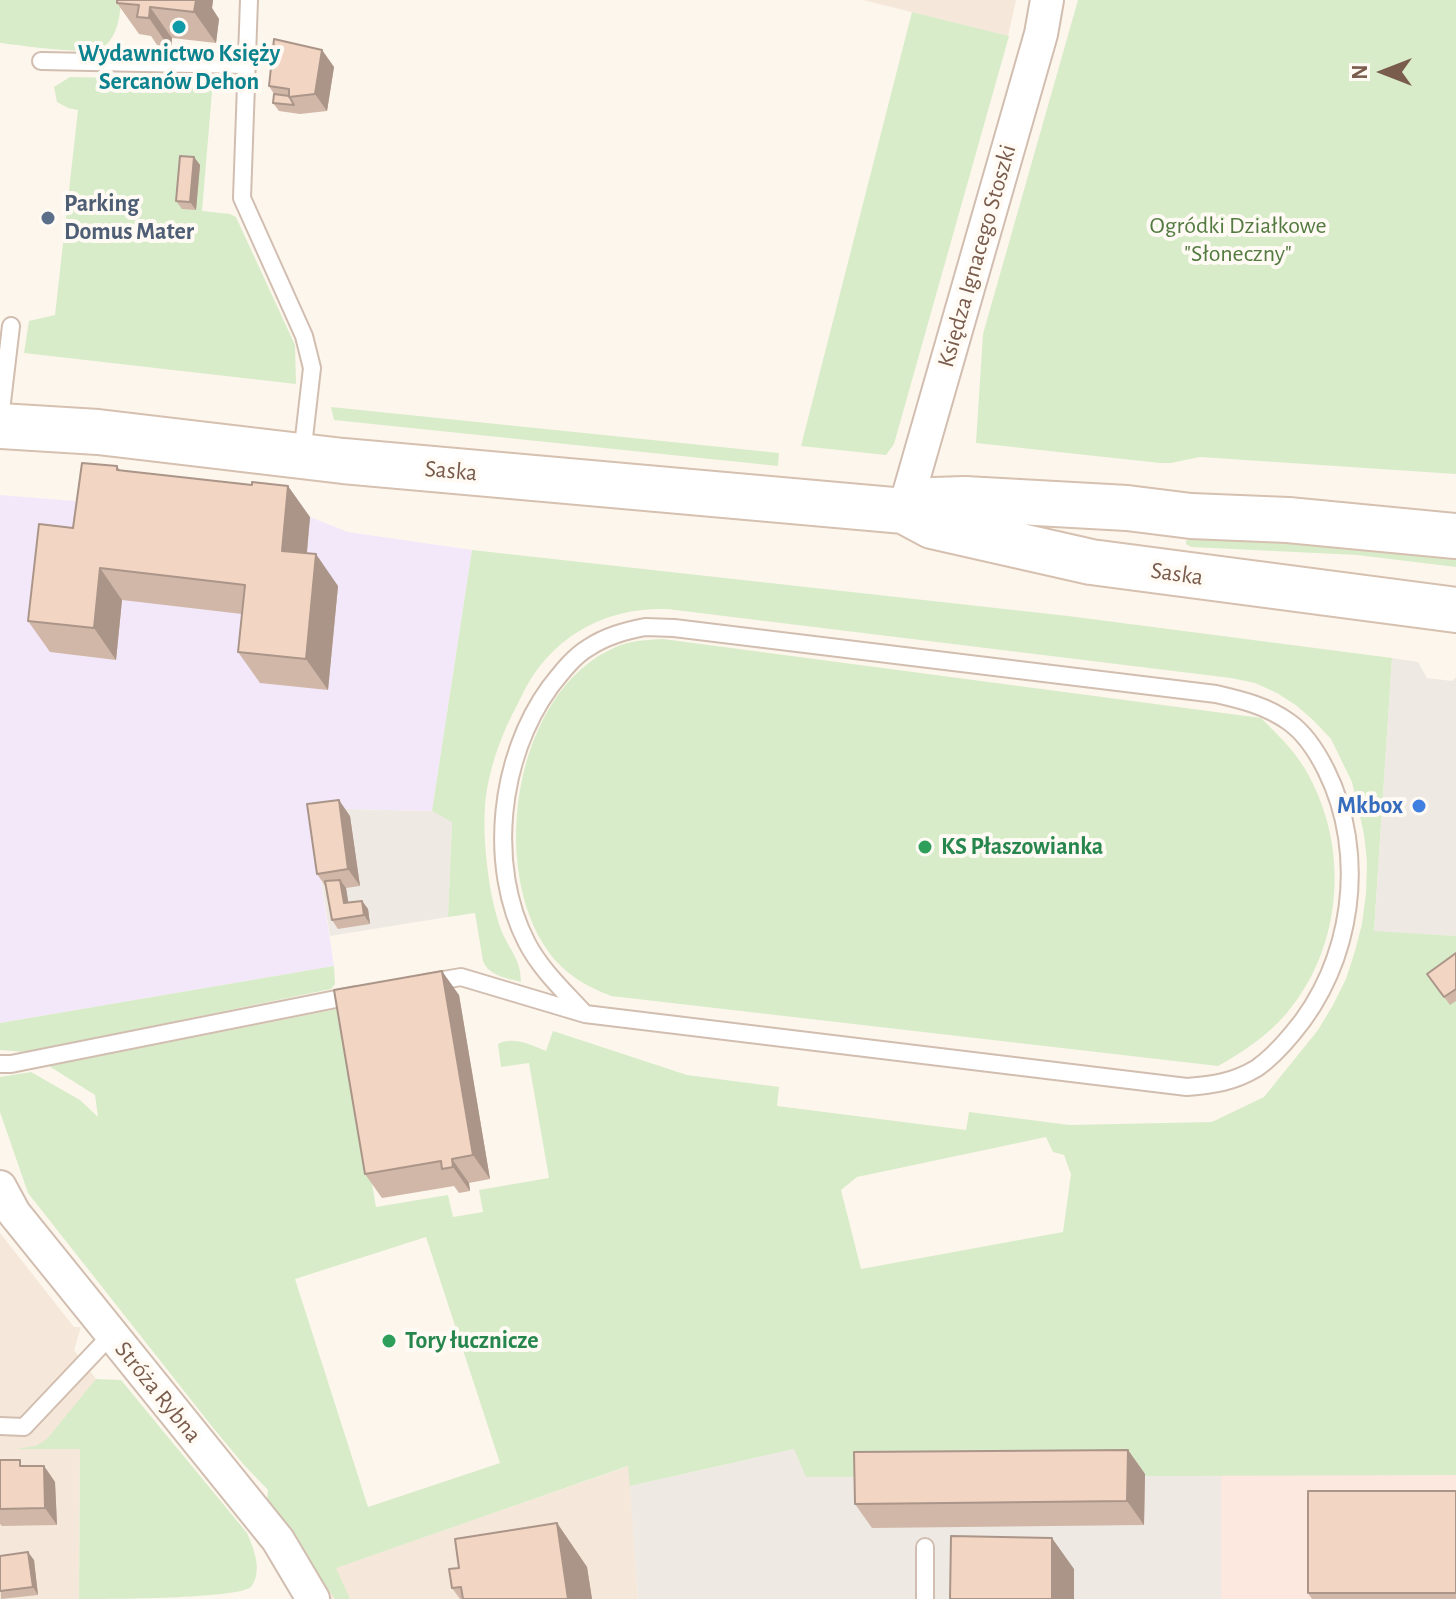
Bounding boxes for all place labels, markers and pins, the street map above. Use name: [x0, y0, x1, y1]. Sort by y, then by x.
marker: Wydawnictwo Księży Sercanów Dehon: [170, 18, 188, 36]
place label: Wydawnictwo Księży Sercanów Dehon: [78, 40, 280, 96]
place label: Parking Domus Mater: [64, 190, 194, 246]
marker: Parking Domus Mater: [39, 209, 57, 227]
place label: Mkbox: [1337, 792, 1403, 820]
marker: Mkbox: [1410, 797, 1428, 815]
place label: KS Płaszowianka: [941, 833, 1103, 861]
marker: KS Płaszowianka: [916, 838, 934, 856]
place label: Tory łucznicze: [405, 1327, 539, 1355]
marker: Tory łucznicze: [380, 1332, 398, 1350]

